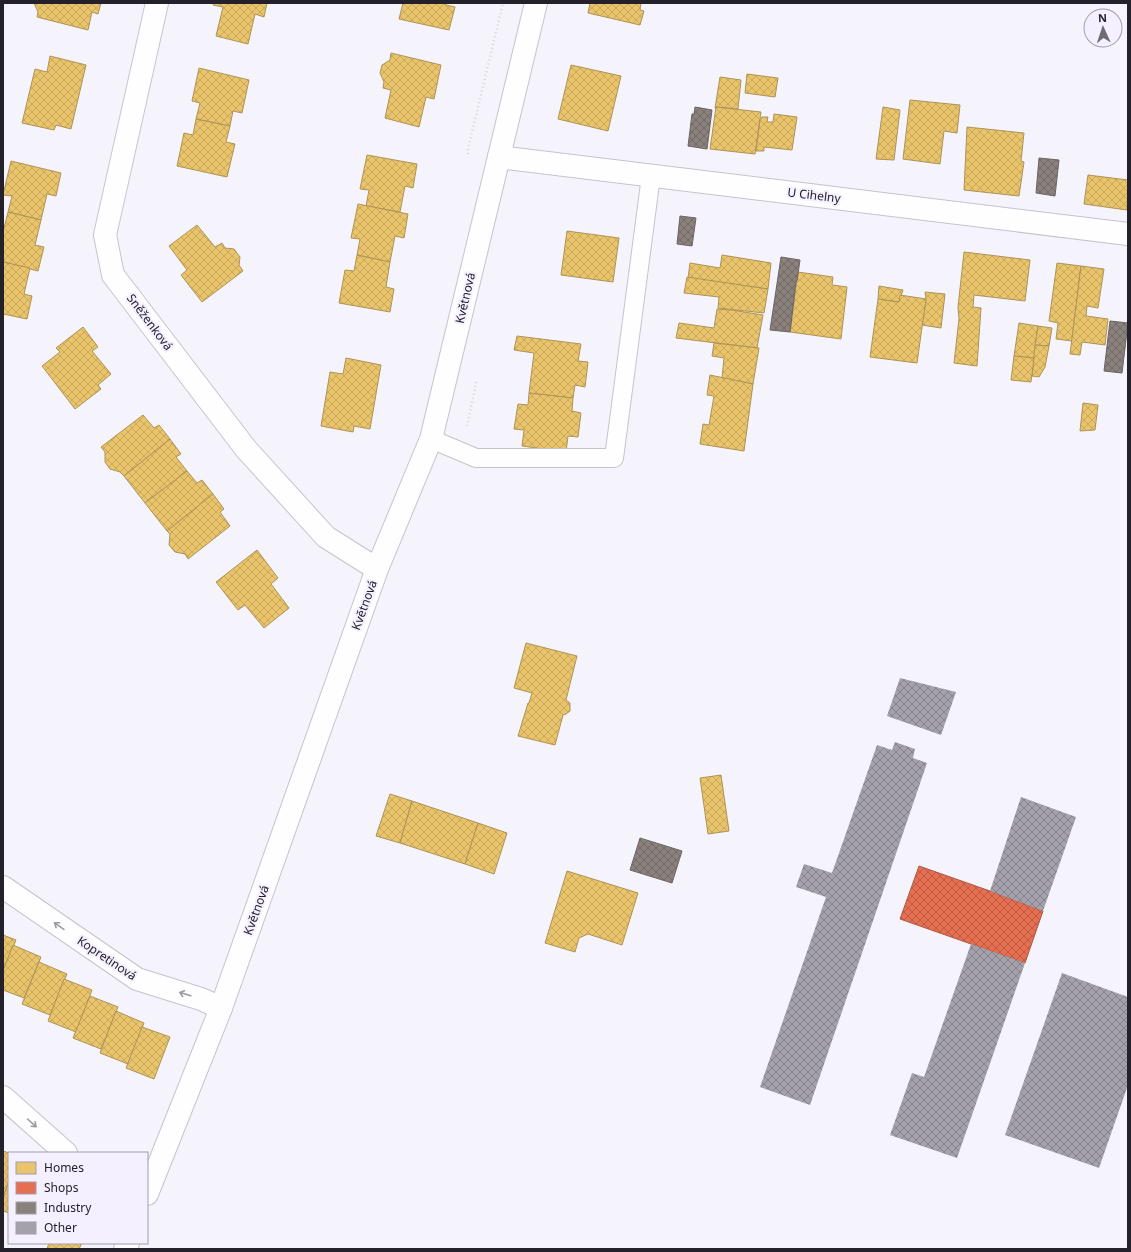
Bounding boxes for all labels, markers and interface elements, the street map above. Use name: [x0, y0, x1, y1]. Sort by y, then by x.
north arrow: [1083, 8, 1123, 48]
text: N: [1098, 10, 1107, 25]
street label: U Cihelny: [786, 183, 842, 207]
street label: Květnová: [451, 271, 479, 325]
street label: Sněženková: [123, 290, 177, 354]
street label: Květnová: [347, 578, 381, 632]
street label: Květnová: [239, 883, 273, 937]
one-way arrow: [54, 922, 65, 930]
street label: Kopretinová: [74, 932, 140, 984]
one-way arrow: [178, 990, 191, 997]
one-way arrow: [27, 1118, 37, 1127]
legend: [8, 1152, 148, 1244]
text: Homes: [44, 1159, 84, 1176]
text: Shops: [44, 1179, 79, 1196]
text: Industry: [44, 1199, 92, 1216]
text: Other: [44, 1219, 77, 1236]

